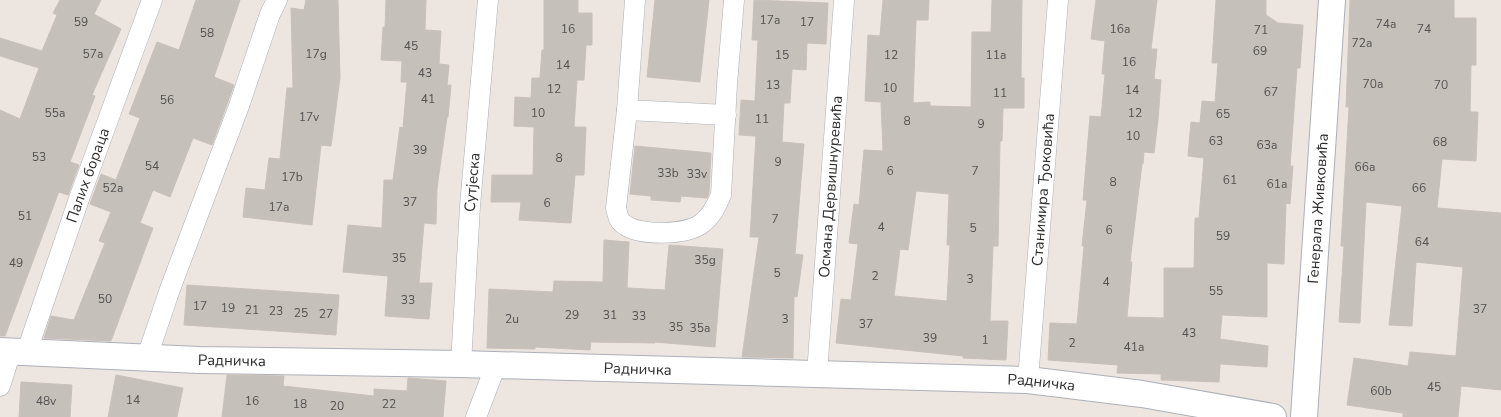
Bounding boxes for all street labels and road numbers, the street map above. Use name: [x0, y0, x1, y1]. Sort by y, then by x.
street label: Османа Дервишнуревића: [814, 95, 847, 278]
street label: Станимира Ђоковића: [1027, 112, 1059, 267]
street label: Палих бораца: [62, 125, 114, 225]
street label: Генерала Живковића: [1303, 133, 1333, 284]
street label: Сутјеска: [460, 152, 485, 213]
street label: Радничка: [198, 350, 266, 371]
street label: Радничка: [603, 358, 672, 380]
street label: Радничка: [1007, 369, 1076, 396]

